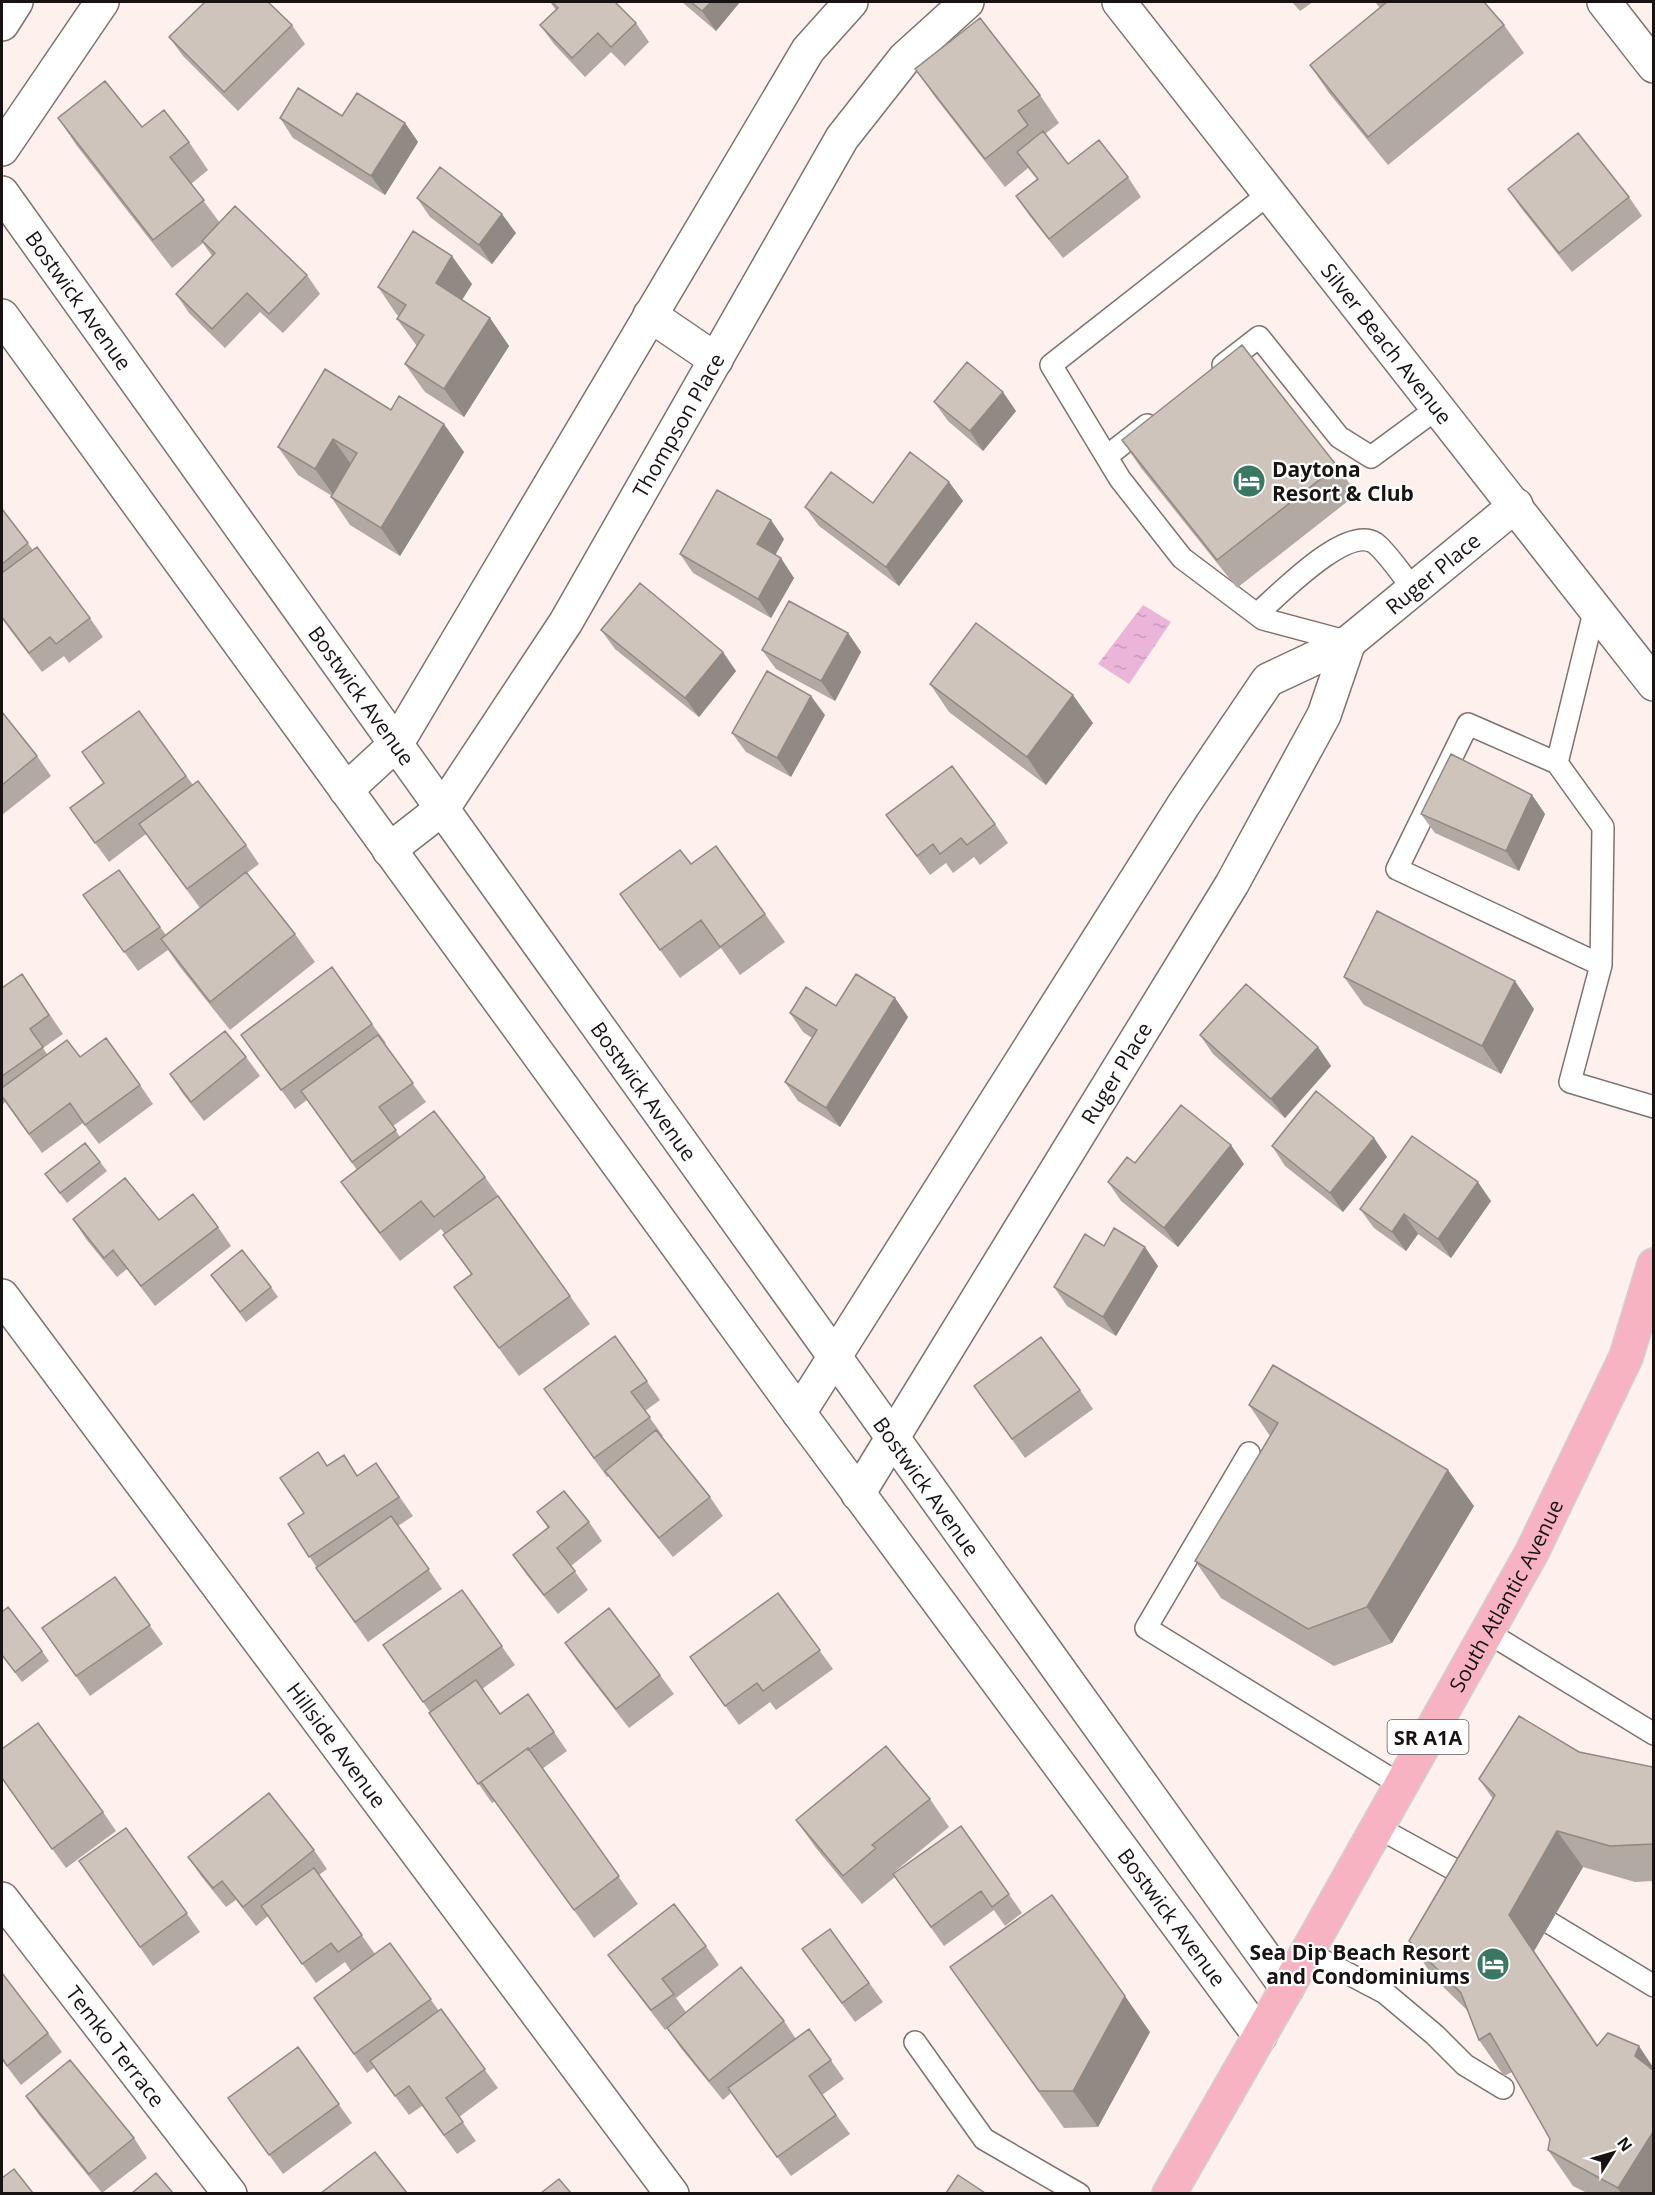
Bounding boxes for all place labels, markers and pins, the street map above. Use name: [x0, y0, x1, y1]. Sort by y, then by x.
place label: Daytona Resort & Club: [1272, 455, 1414, 507]
hotel icon: Daytona Resort & Club: [1231, 463, 1267, 499]
place label: Sea Dip Beach Resort and Condominiums: [1250, 1938, 1470, 1990]
hotel icon: Sea Dip Beach Resort and Condominiums: [1475, 1946, 1511, 1982]

